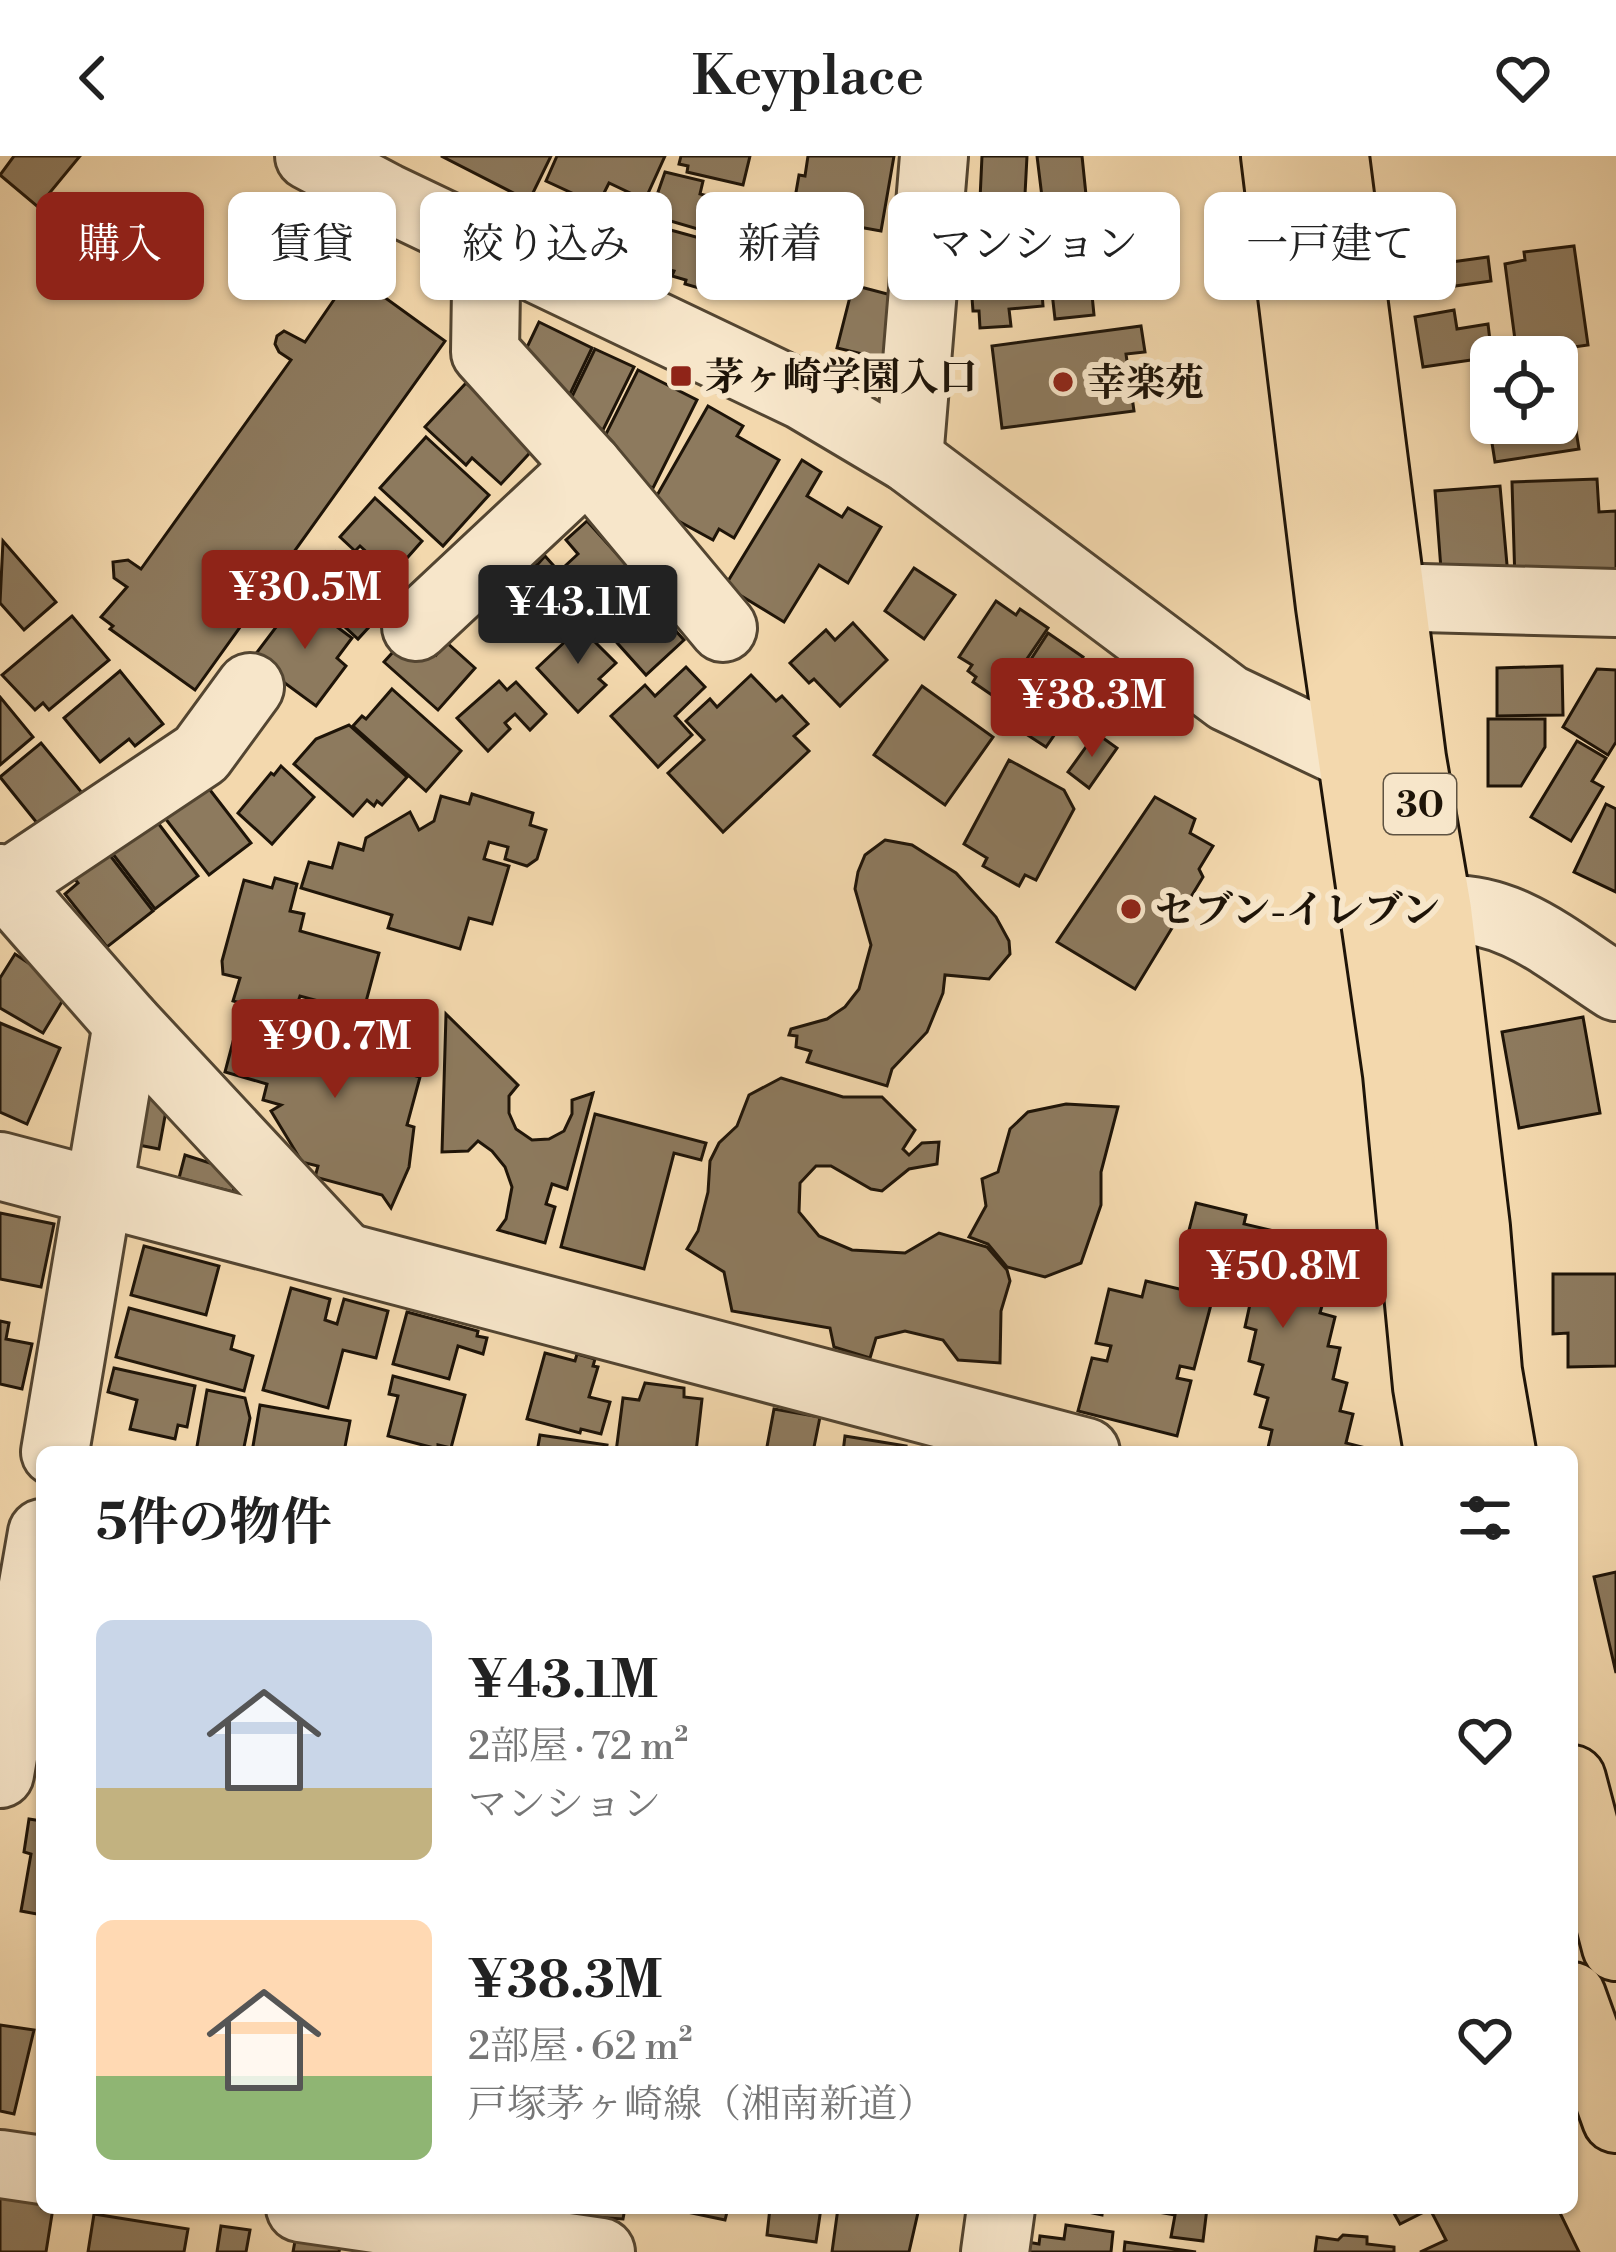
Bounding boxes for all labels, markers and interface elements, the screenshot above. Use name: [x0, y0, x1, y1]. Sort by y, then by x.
text: Keyplace: [692, 44, 924, 112]
icon: back: [60, 45, 126, 111]
icon: heart: [1490, 45, 1556, 111]
chip: 購入: [36, 192, 204, 300]
chip: 賃貸: [228, 192, 396, 300]
chip: 絞り込み: [420, 192, 672, 300]
chip: 新着: [696, 192, 864, 300]
chip: マンション: [888, 192, 1180, 300]
chip: 一戸建て: [1204, 192, 1456, 300]
map controls: [1470, 336, 1578, 444]
button: locate: [1470, 336, 1578, 444]
place label: 茅ヶ崎学園入口: [705, 354, 978, 403]
place label: 幸楽苑: [1087, 360, 1204, 409]
marker: 茅ヶ崎学園入口: [668, 363, 694, 389]
marker: 幸楽苑: [1050, 369, 1076, 395]
pin: ¥30.5M: [207, 550, 403, 652]
text: ¥30.5M: [229, 564, 381, 613]
pin: ¥43.1M: [480, 565, 676, 667]
text: ¥43.1M: [505, 579, 651, 628]
pin: ¥38.3M: [994, 658, 1190, 760]
text: ¥38.3M: [1018, 672, 1166, 721]
road number: 30: [1384, 774, 1456, 834]
place label: セブン-イレブン: [1155, 887, 1440, 936]
marker: セブン-イレブン: [1118, 896, 1144, 922]
pin: ¥90.7M: [237, 999, 433, 1101]
text: ¥90.7M: [259, 1013, 411, 1062]
pin: ¥50.8M: [1185, 1229, 1381, 1331]
text: ¥50.8M: [1206, 1243, 1360, 1292]
icon: filters: [1452, 1485, 1518, 1551]
text: 5件の物件: [96, 1492, 332, 1556]
text: ¥43.1M: [468, 1650, 658, 1714]
icon: home: [192, 1668, 336, 1812]
icon: heart: [1452, 1707, 1518, 1773]
text: 2部屋 · 72 m²: [468, 1723, 688, 1772]
text: マンション: [468, 1781, 661, 1830]
text: ¥38.3M: [468, 1950, 662, 2014]
icon: home: [192, 1968, 336, 2112]
icon: heart: [1452, 2007, 1518, 2073]
text: 2部屋 · 62 m²: [468, 2023, 692, 2072]
text: 戸塚茅ヶ崎線（湘南新道）: [468, 2081, 936, 2130]

